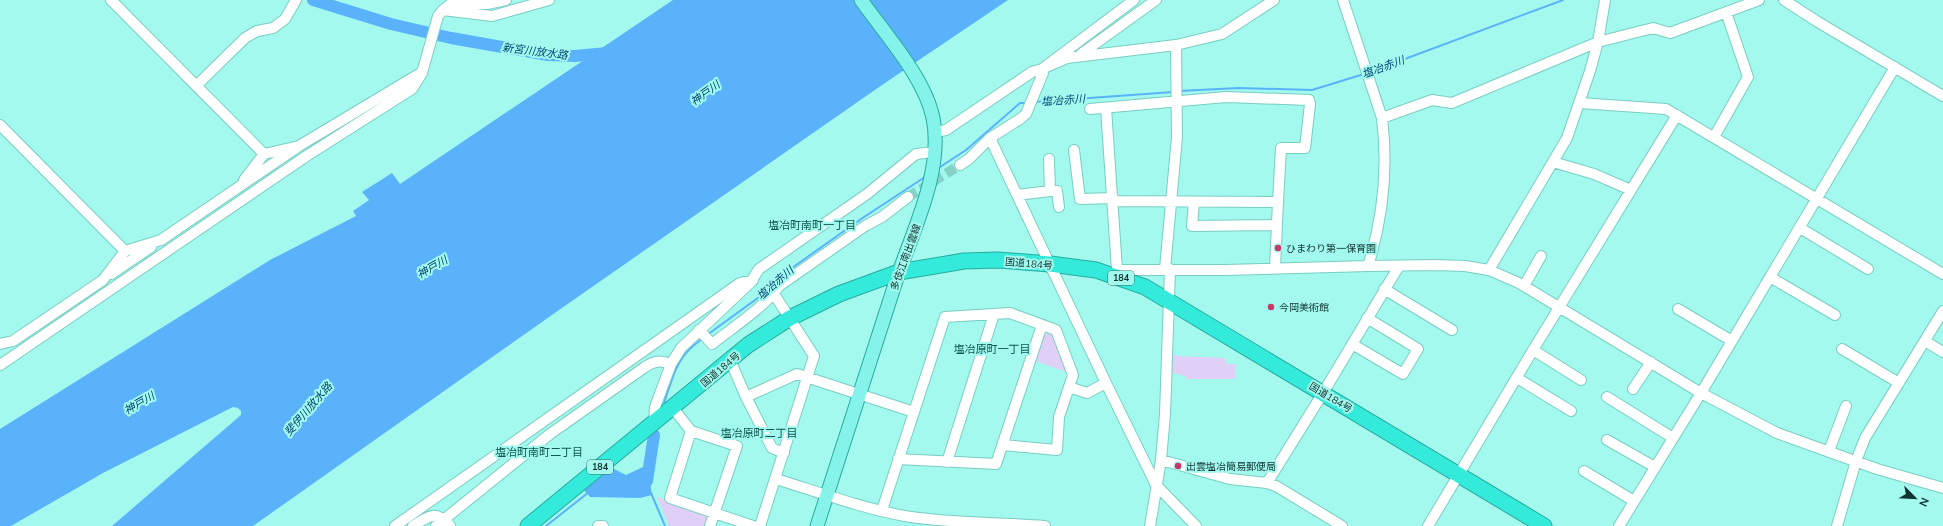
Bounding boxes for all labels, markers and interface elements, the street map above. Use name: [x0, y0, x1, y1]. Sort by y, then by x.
water label: 新宮川放水路: [501, 40, 570, 62]
water label: 塩冶赤川: [1360, 53, 1407, 81]
water label: 神戸川: [688, 77, 723, 108]
water label: 塩冶赤川: [1041, 91, 1086, 109]
district label: 塩冶町南町一丁目: [768, 218, 856, 232]
street label: 多伎江南出雲線: [887, 222, 924, 292]
place label: ひまわり第一保育園: [1286, 242, 1376, 255]
marker: ひまわり第一保育園: [1273, 243, 1283, 253]
water label: 神戸川: [414, 252, 451, 281]
street label: 国道184号: [1004, 255, 1053, 272]
water label: 塩冶赤川: [754, 263, 797, 303]
road number: 184: [1108, 271, 1134, 285]
place label: 今岡美術館: [1279, 301, 1329, 314]
marker: 今岡美術館: [1266, 302, 1276, 312]
district label: 塩冶原町一丁目: [954, 342, 1031, 356]
street label: 国道184号: [698, 349, 743, 390]
water label: 斐伊川放水路: [281, 379, 336, 438]
street label: 国道184号: [1307, 379, 1355, 415]
water label: 神戸川: [121, 388, 158, 417]
district label: 塩冶原町二丁目: [721, 426, 798, 440]
district label: 塩冶町南町二丁目: [495, 445, 583, 459]
road number: 184: [587, 460, 613, 474]
place label: 出雲塩冶簡易郵便局: [1186, 460, 1276, 473]
marker: 出雲塩冶簡易郵便局: [1173, 461, 1183, 471]
north arrow: [1895, 478, 1935, 518]
text: N: [1916, 495, 1932, 509]

